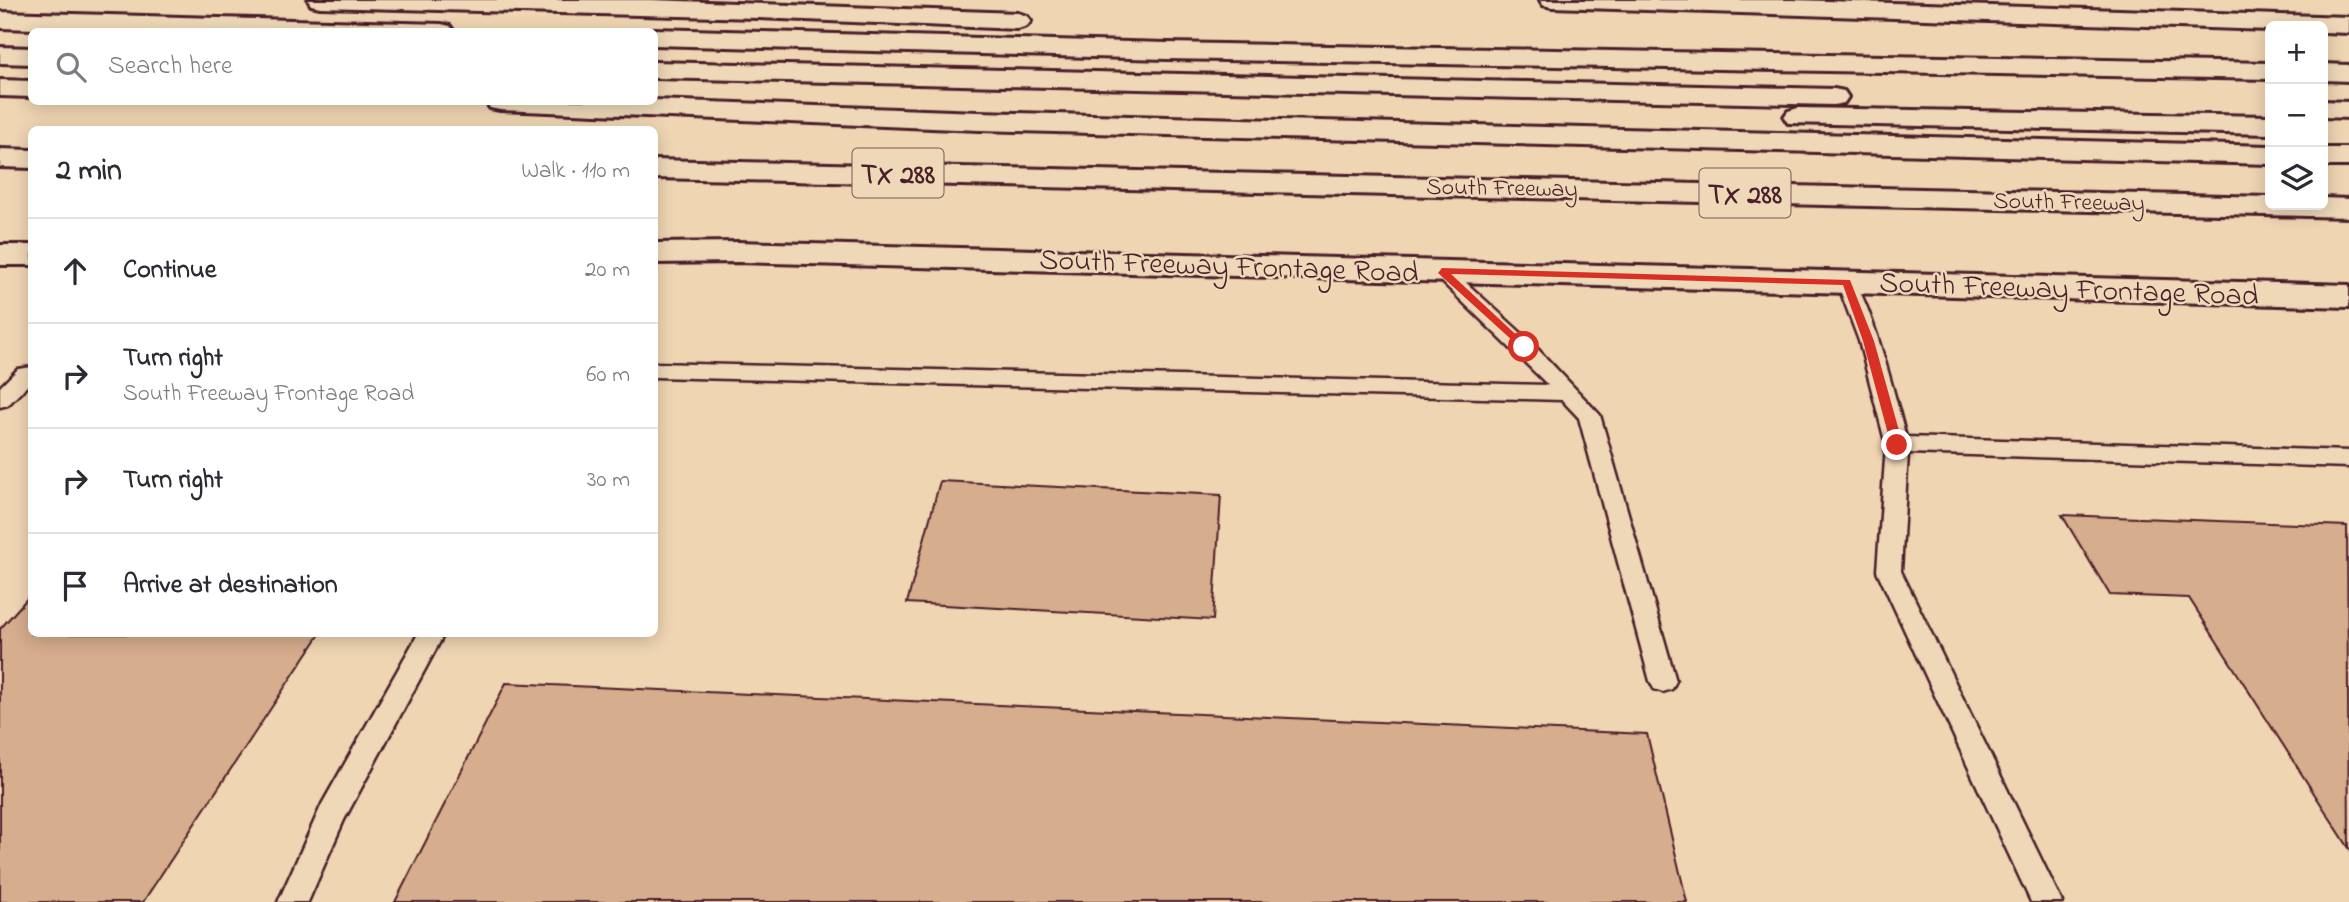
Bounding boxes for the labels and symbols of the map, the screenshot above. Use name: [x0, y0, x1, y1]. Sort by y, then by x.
road number: TX 288: [852, 148, 944, 198]
road number: TX 288: [1700, 168, 1790, 218]
street label: South Freeway: [1426, 171, 1578, 209]
street label: South Freeway: [1993, 185, 2145, 223]
street label: South Freeway Frontage Road: [1038, 239, 1420, 297]
street label: South Freeway Frontage Road: [1878, 262, 2260, 320]
route start: [1508, 331, 1539, 362]
route end: [1881, 429, 1912, 460]

